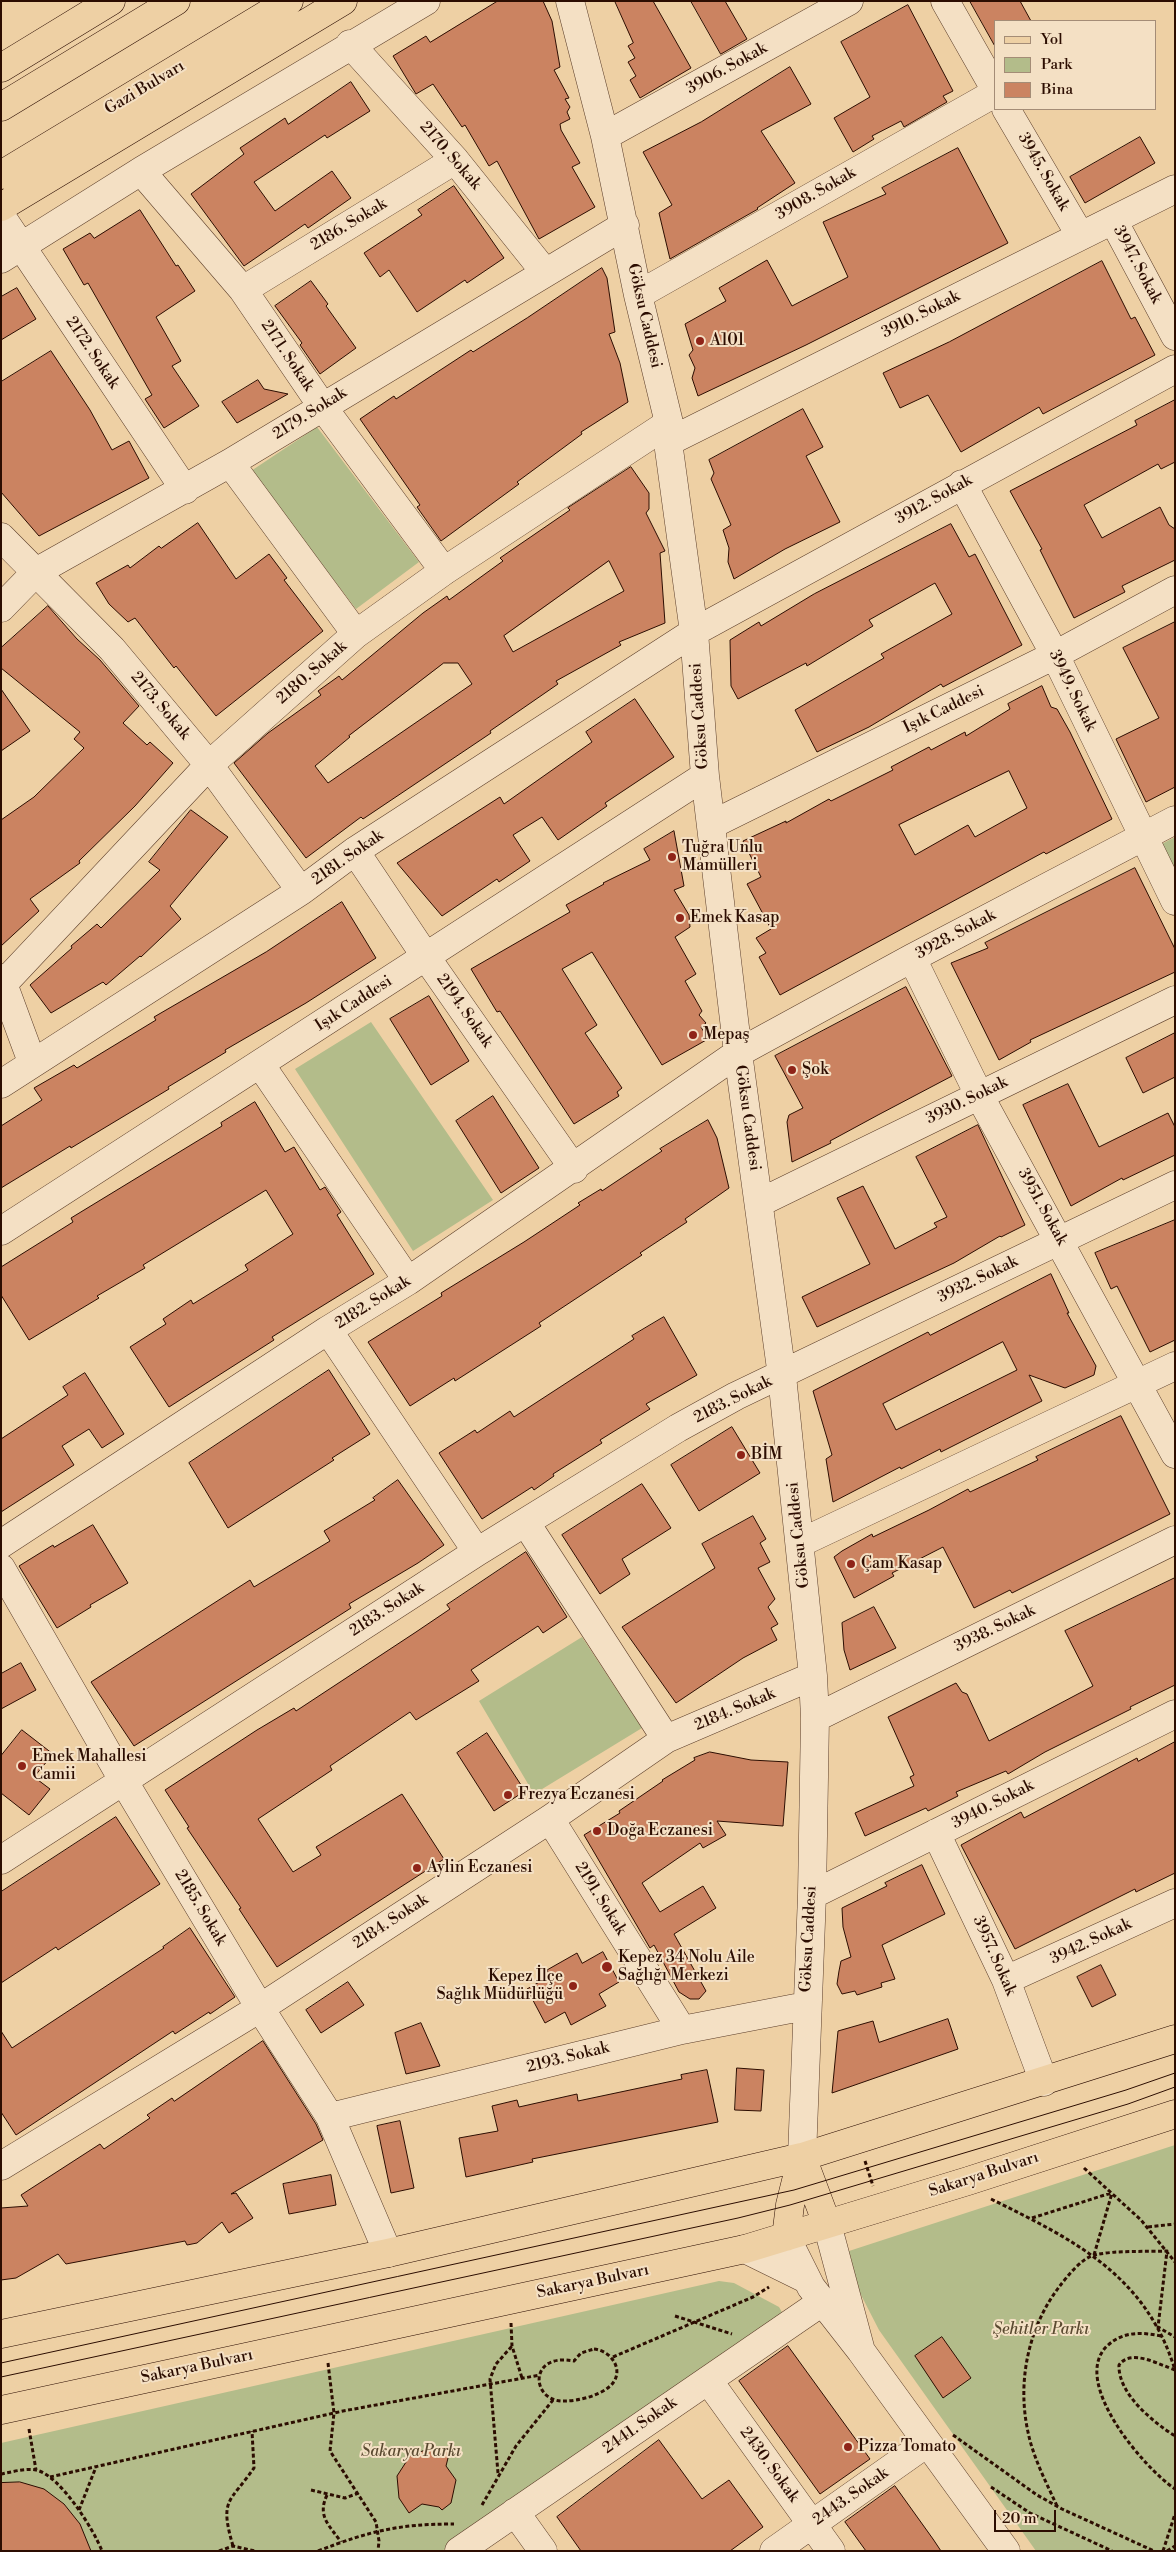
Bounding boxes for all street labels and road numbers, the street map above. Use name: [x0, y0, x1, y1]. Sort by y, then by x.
street label: 3906. Sokak: [683, 39, 771, 99]
street label: Gazi Bulvarı: [102, 57, 188, 119]
street label: 2170. Sokak: [415, 118, 485, 194]
street label: 3945. Sokak: [1013, 129, 1073, 215]
street label: 3908. Sokak: [773, 163, 859, 225]
street label: 2186. Sokak: [307, 195, 391, 255]
street label: 3947. Sokak: [1108, 223, 1166, 307]
street label: Göksu Caddesi: [623, 262, 665, 370]
street label: 3910. Sokak: [879, 287, 963, 343]
street label: 2172. Sokak: [61, 313, 123, 393]
street label: 2171. Sokak: [256, 317, 318, 395]
street label: 2179. Sokak: [270, 384, 350, 444]
street label: 3912. Sokak: [892, 471, 976, 529]
street label: 2180. Sokak: [273, 637, 351, 709]
street label: 3949. Sokak: [1044, 647, 1100, 735]
street label: Göksu Caddesi: [687, 662, 713, 770]
street label: 2173. Sokak: [126, 668, 194, 744]
street label: Işık Caddesi: [900, 682, 988, 738]
street label: 2181. Sokak: [309, 826, 387, 890]
street label: 3928. Sokak: [913, 906, 999, 964]
street label: 2194. Sokak: [432, 971, 496, 1051]
street label: Işık Caddesi: [312, 972, 396, 1036]
street label: Göksu Caddesi: [730, 1064, 764, 1172]
street label: 3930. Sokak: [923, 1073, 1011, 1129]
street label: 3951. Sokak: [1013, 1165, 1071, 1249]
street label: 3932. Sokak: [935, 1252, 1021, 1308]
street label: 2182. Sokak: [332, 1272, 414, 1334]
street label: 2183. Sokak: [691, 1372, 775, 1428]
street label: Göksu Caddesi: [784, 1481, 814, 1589]
street label: 2183. Sokak: [346, 1579, 428, 1641]
street label: 3938. Sokak: [951, 1601, 1039, 1657]
street label: 2184. Sokak: [692, 1684, 778, 1736]
street label: 3940. Sokak: [949, 1776, 1037, 1834]
street label: 2191. Sokak: [570, 1859, 630, 1939]
street label: 2185. Sokak: [170, 1867, 230, 1949]
street label: Göksu Caddesi: [797, 1885, 821, 1993]
street label: 2184. Sokak: [350, 1891, 432, 1953]
street label: 3957. Sokak: [968, 1913, 1020, 1999]
street label: 3942. Sokak: [1047, 1915, 1135, 1969]
street label: 2193. Sokak: [525, 2038, 611, 2078]
street label: Sakarya Bulvarı: [927, 2148, 1041, 2202]
street label: Sakarya Bulvarı: [535, 2261, 651, 2303]
street label: Sakarya Bulvarı: [139, 2346, 255, 2388]
street label: 2441. Sokak: [599, 2393, 681, 2459]
street label: 2430. Sokak: [735, 2424, 803, 2506]
street label: 2443. Sokak: [810, 2464, 892, 2530]

